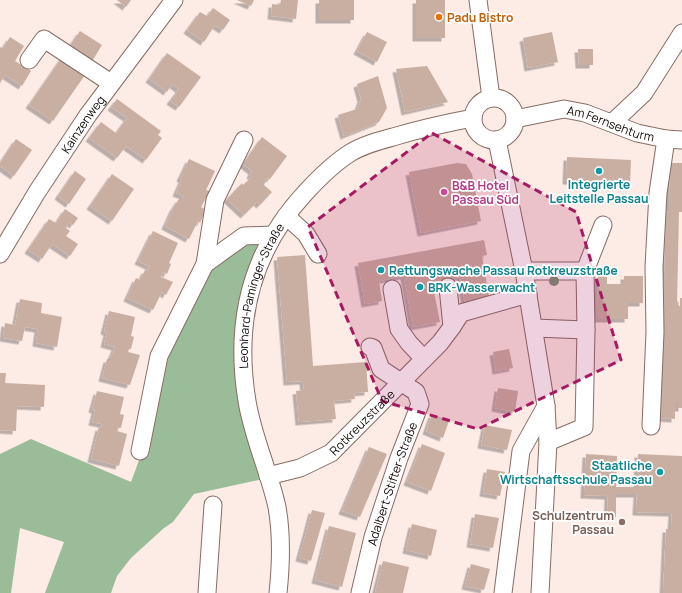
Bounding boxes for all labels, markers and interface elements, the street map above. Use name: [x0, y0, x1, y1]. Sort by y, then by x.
place label: Padu Bistro: [447, 9, 513, 26]
marker: Padu Bistro: [434, 12, 444, 22]
street label: Kainzenweg: [57, 92, 108, 156]
street label: Am Fernsehturm: [566, 101, 656, 145]
marker: Integrierte Leitstelle Passau: [594, 166, 604, 176]
place label: Integrierte Leitstelle Passau: [550, 176, 648, 207]
place label: B&B Hotel Passau Süd: [452, 177, 519, 208]
marker: B&B Hotel Passau Süd: [439, 187, 449, 197]
street label: Leonhard-Paminger-Straße: [234, 219, 288, 369]
place label: Rettungswache Passau Rotkreuzstraße: [389, 262, 618, 279]
marker: Rettungswache Passau Rotkreuzstraße: [376, 265, 386, 275]
place label: BRK-Wasserwacht: [428, 279, 535, 296]
marker: BRK-Wasserwacht: [415, 282, 425, 292]
street label: Rotkreuzstraße: [325, 385, 398, 459]
street label: Adalbert-Stifter-Straße: [363, 419, 421, 547]
place label: Staatliche Wirtschaftsschule Passau: [500, 457, 652, 488]
marker: Staatliche Wirtschaftsschule Passau: [655, 467, 665, 477]
place label: Schulzentrum Passau: [532, 507, 614, 538]
marker: Schulzentrum Passau: [617, 517, 627, 527]

